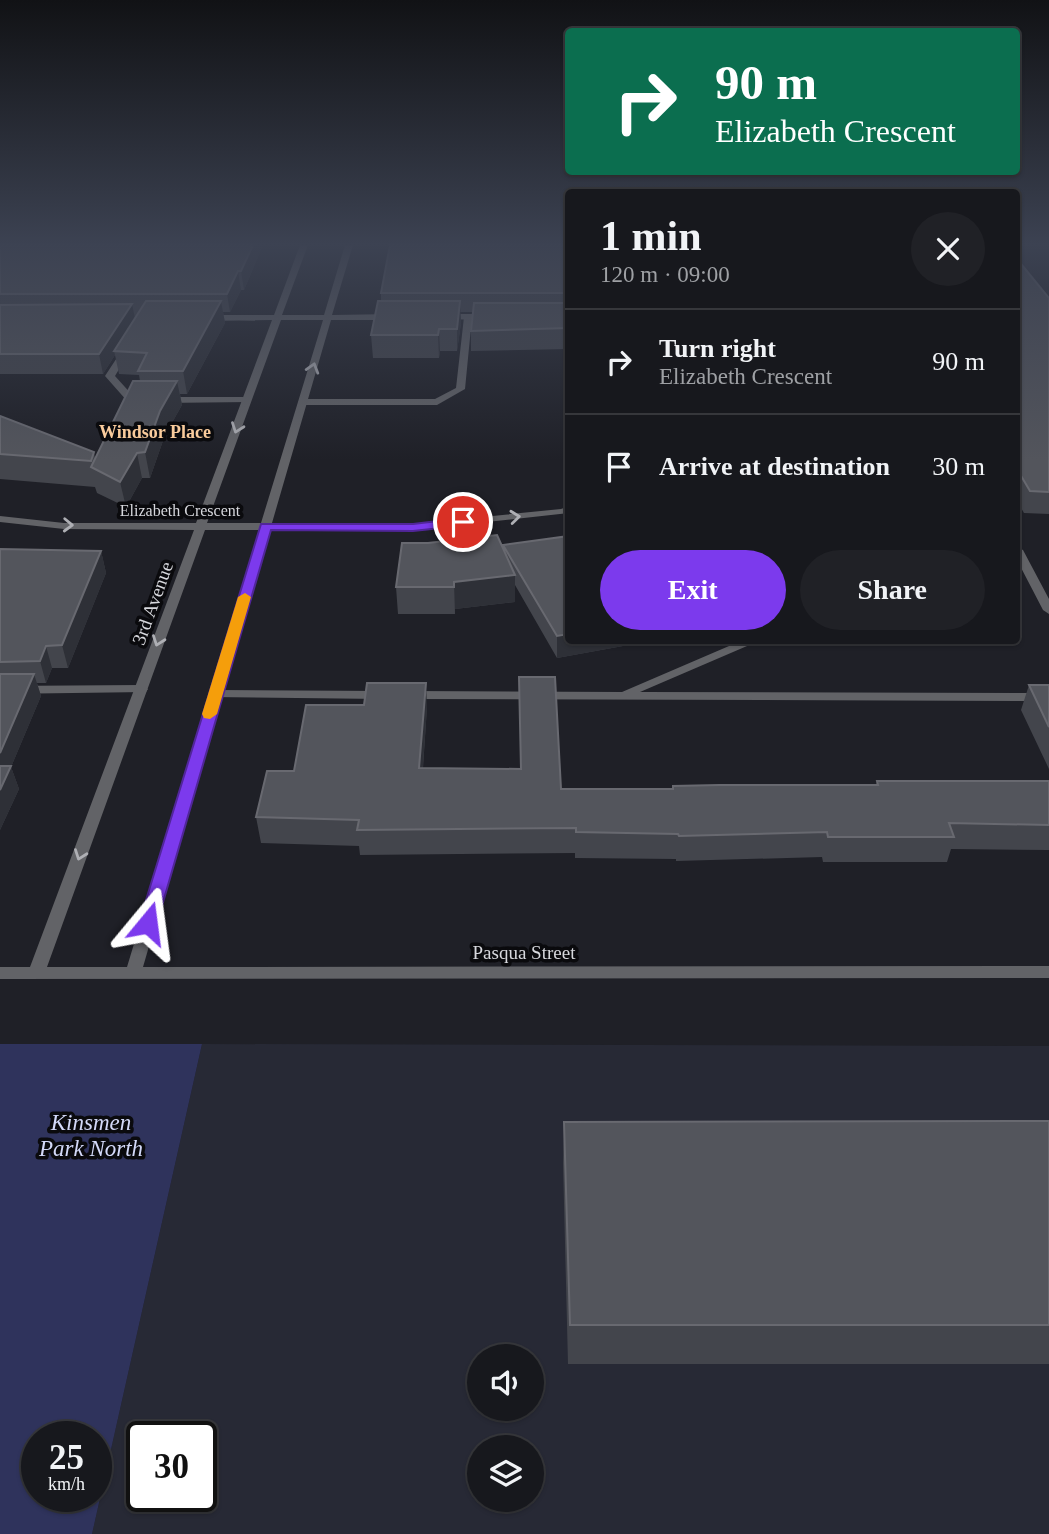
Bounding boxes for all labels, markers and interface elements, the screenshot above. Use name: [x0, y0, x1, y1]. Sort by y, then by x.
text: 90 m: [715, 55, 817, 110]
icon: right: [600, 56, 691, 147]
text: Elizabeth Crescent: [715, 113, 956, 149]
button: close: [911, 212, 985, 286]
text: 1 min: [600, 213, 702, 259]
text: 120 m · 09:00: [600, 262, 730, 287]
text: Turn right: [659, 334, 776, 363]
icon: right: [600, 343, 638, 381]
text: 90 m: [932, 347, 985, 376]
one-way arrow: [304, 362, 319, 374]
text: Elizabeth Crescent: [659, 364, 832, 389]
one-way arrow: [231, 421, 245, 433]
district label: Windsor Place: [99, 422, 211, 442]
icon: arrive: [600, 448, 638, 486]
text: Arrive at destination: [659, 452, 890, 481]
text: 30 m: [932, 452, 985, 481]
pin: [433, 492, 493, 552]
street label: Elizabeth Crescent: [120, 502, 241, 519]
icon: arrive: [444, 503, 482, 541]
one-way arrow: [510, 509, 521, 524]
one-way arrow: [63, 518, 74, 533]
button: Exit: [600, 550, 786, 630]
button: Share: [800, 550, 985, 630]
street label: 3rd Avenue: [128, 559, 177, 648]
one-way arrow: [153, 635, 167, 647]
one-way arrow: [74, 848, 88, 860]
position arrow: [111, 886, 185, 960]
street label: Pasqua Street: [473, 942, 576, 963]
park label: Kinsmen Park North: [38, 1110, 143, 1161]
map controls: [467, 1344, 544, 1512]
button: sound: [467, 1344, 544, 1421]
speed limit sign: 30: [126, 1421, 217, 1512]
button: layers: [467, 1435, 544, 1512]
text: 25: [49, 1438, 84, 1477]
text: km/h: [48, 1474, 85, 1494]

